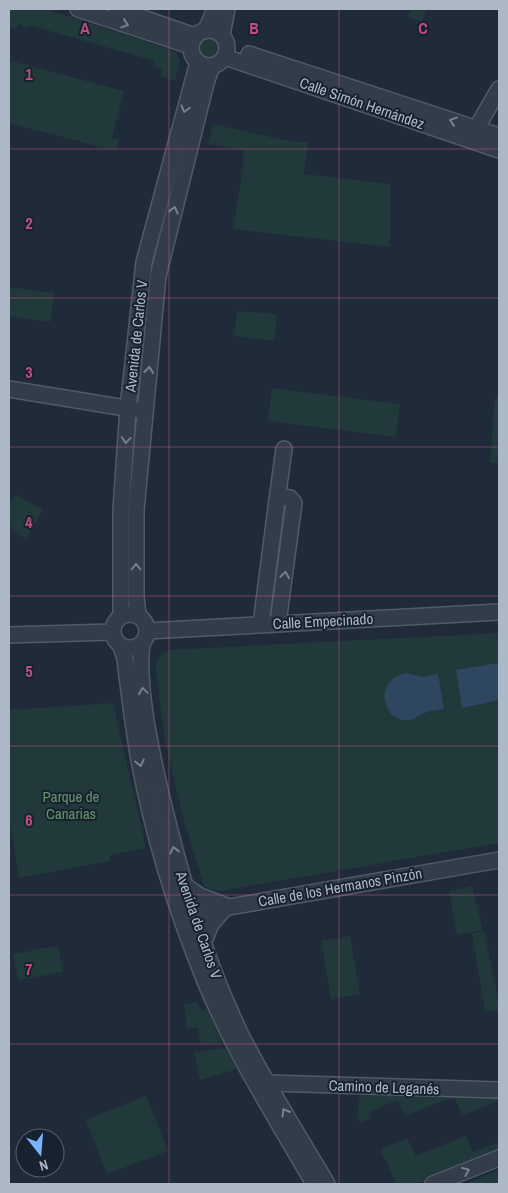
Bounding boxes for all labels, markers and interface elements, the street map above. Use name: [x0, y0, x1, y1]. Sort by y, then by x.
text: A: [80, 17, 90, 39]
text: B: [249, 17, 259, 39]
text: C: [418, 17, 428, 39]
one-way arrow: [120, 18, 128, 28]
text: 1: [25, 63, 33, 85]
street label: Calle Simón Hernández: [297, 72, 427, 134]
one-way arrow: [180, 105, 190, 113]
one-way arrow: [449, 117, 458, 127]
one-way arrow: [168, 206, 179, 215]
text: 2: [25, 212, 33, 234]
street label: Avenida de Carlos V: [120, 278, 152, 394]
text: 3: [25, 361, 33, 383]
one-way arrow: [143, 366, 154, 374]
one-way arrow: [120, 437, 131, 445]
text: 4: [25, 511, 33, 533]
one-way arrow: [131, 563, 141, 571]
one-way arrow: [279, 571, 290, 579]
street label: Calle Empecinado: [272, 608, 374, 634]
text: 5: [25, 660, 33, 682]
one-way arrow: [139, 687, 149, 695]
one-way arrow: [134, 759, 145, 768]
park label: Parque de Canarias: [43, 786, 100, 824]
text: 6: [25, 809, 33, 831]
one-way arrow: [169, 846, 180, 855]
street label: Calle de los Hermanos Pinzón: [256, 862, 424, 912]
street label: Avenida de Carlos V: [170, 867, 228, 982]
text: 7: [25, 958, 33, 980]
street label: Camino de Leganés: [328, 1075, 440, 1099]
one-way arrow: [281, 1108, 291, 1117]
north arrow: [15, 1128, 65, 1178]
text: N: [37, 1156, 50, 1175]
one-way arrow: [461, 1167, 470, 1177]

